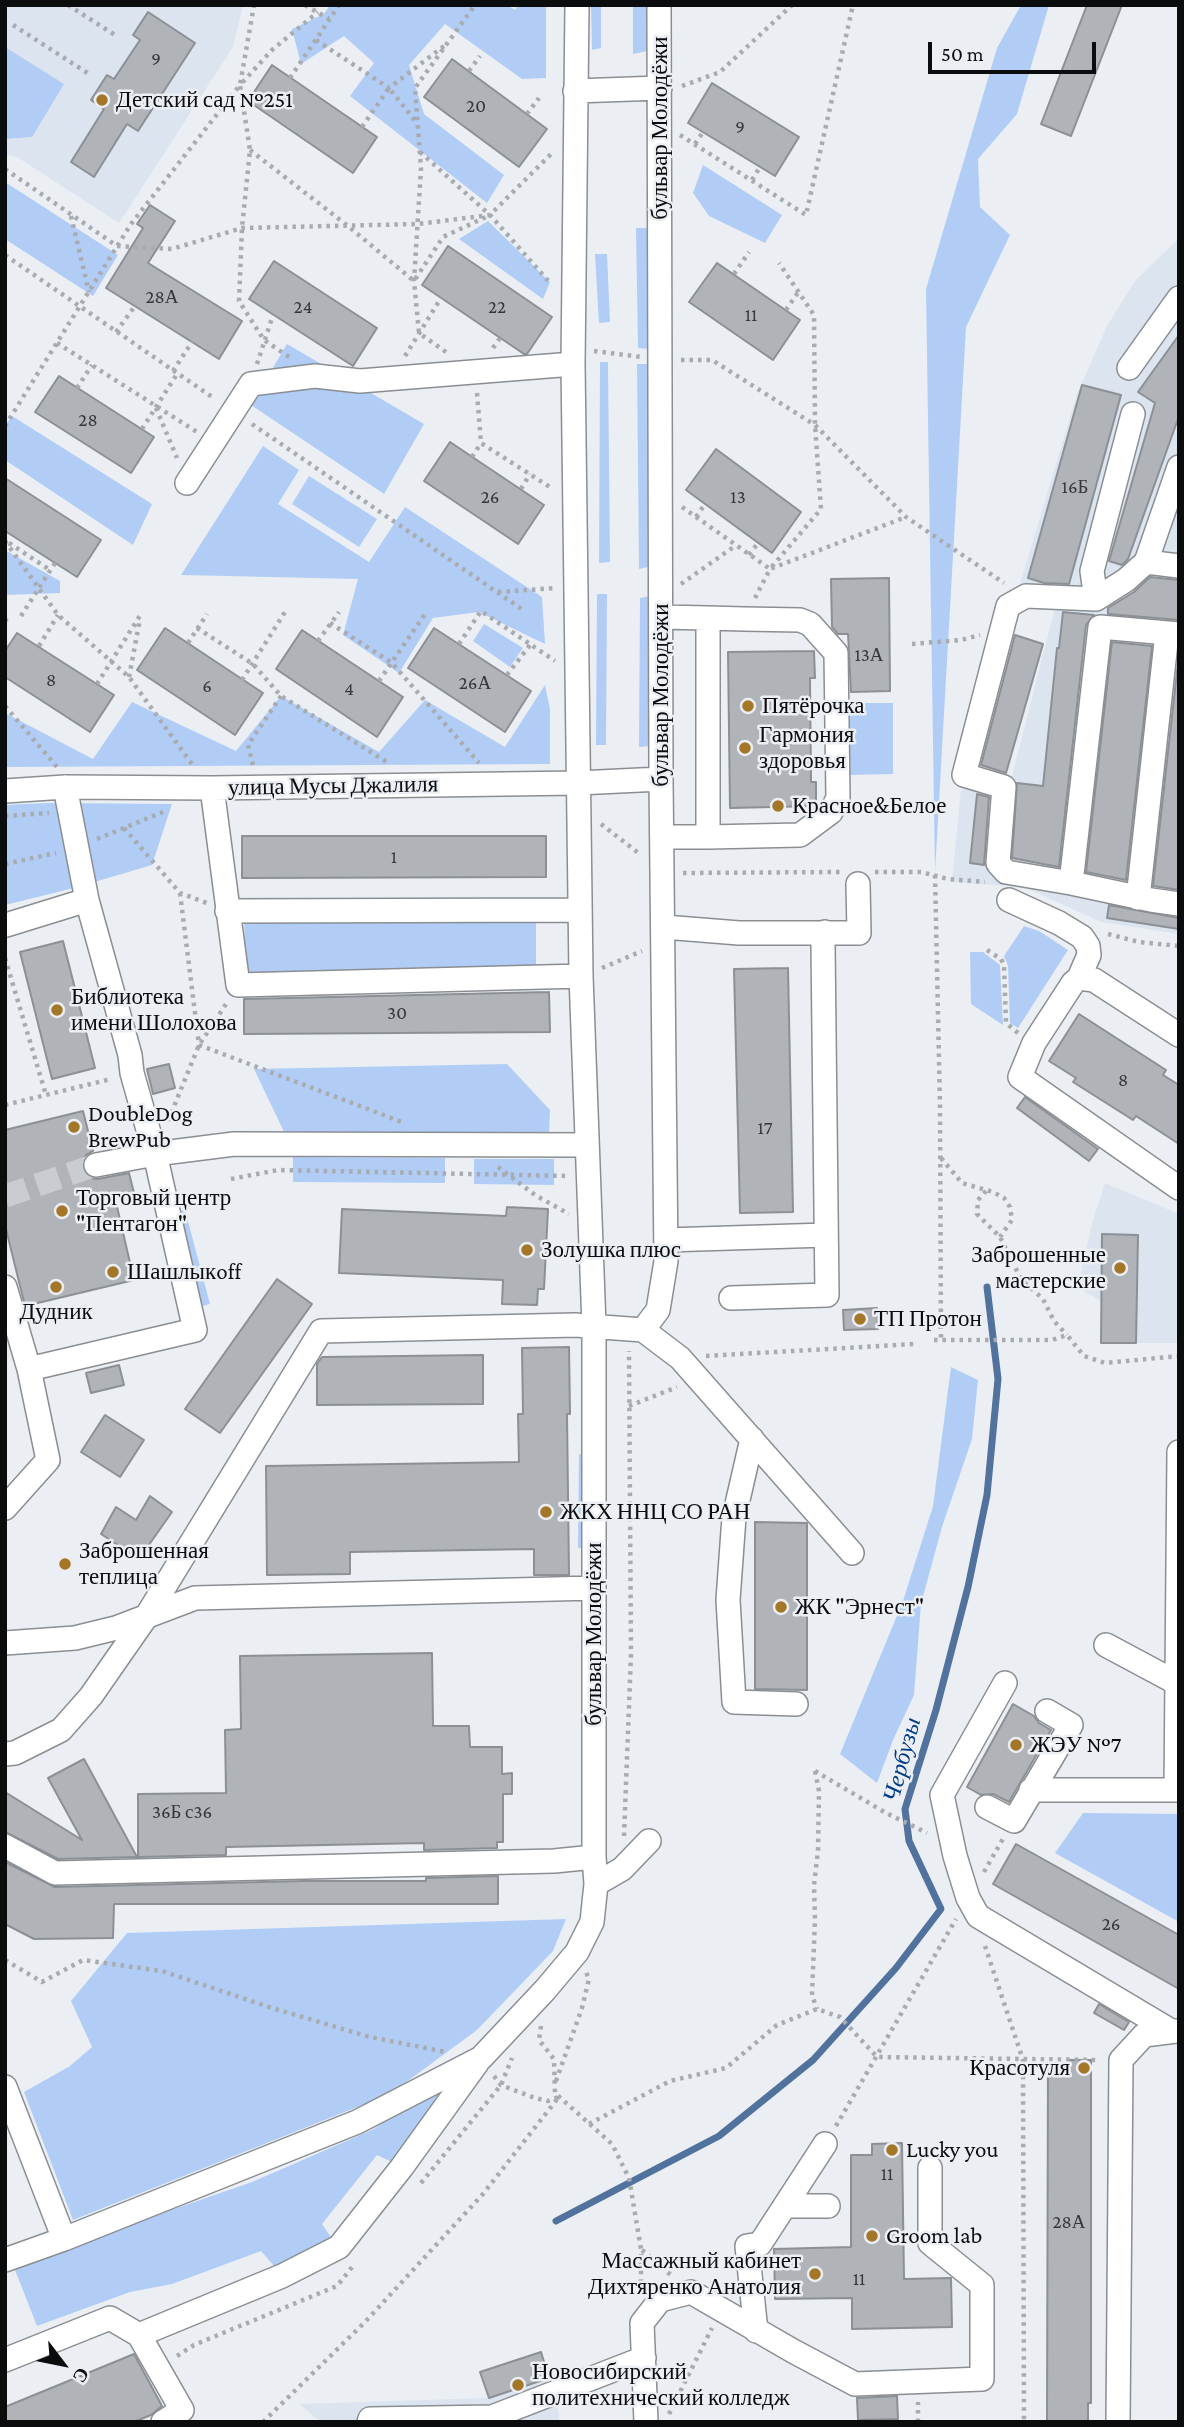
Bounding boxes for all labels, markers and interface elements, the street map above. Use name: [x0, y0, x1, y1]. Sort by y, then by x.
scale bar: [932, 28, 1100, 72]
street label: бульвар Молодёжи: [646, 36, 674, 220]
text: 50 m: [941, 42, 984, 66]
house number: 9: [151, 48, 161, 70]
place label: Детский сад №251: [116, 86, 293, 114]
marker: Детский сад №251: [94, 92, 110, 108]
house number: 20: [466, 95, 486, 117]
house number: 9: [735, 116, 745, 138]
house number: 28А: [146, 286, 178, 308]
house number: 24: [294, 296, 312, 318]
house number: 22: [488, 296, 506, 318]
house number: 11: [745, 304, 757, 326]
house number: 28: [78, 409, 98, 431]
house number: 16Б: [1062, 476, 1088, 498]
house number: 26: [481, 486, 499, 508]
house number: 13: [730, 486, 746, 508]
street label: бульвар Молодёжи: [647, 603, 675, 787]
house number: 13А: [854, 644, 884, 666]
house number: 8: [46, 669, 56, 691]
house number: 26А: [459, 672, 491, 694]
house number: 6: [202, 675, 212, 697]
house number: 4: [344, 678, 354, 700]
place label: Пятёрочка: [762, 692, 864, 720]
marker: Пятёрочка: [740, 698, 756, 714]
place label: Гармония здоровья: [759, 721, 854, 775]
marker: Гармония здоровья: [737, 740, 753, 756]
street label: улица Мусы Джалиля: [228, 770, 438, 802]
place label: Красное&Белое: [792, 792, 946, 820]
marker: Красное&Белое: [770, 798, 786, 814]
house number: 1: [391, 846, 397, 868]
place label: Библиотека имени Шолохова: [71, 983, 237, 1037]
marker: Библиотека имени Шолохова: [49, 1002, 65, 1018]
house number: 30: [387, 1002, 407, 1024]
house number: 8: [1118, 1069, 1128, 1091]
place label: DoubleDog BrewPub: [88, 1100, 193, 1154]
house number: 17: [757, 1117, 773, 1139]
marker: DoubleDog BrewPub: [66, 1119, 82, 1135]
place label: Торговый центр "Пентагон": [76, 1184, 231, 1238]
marker: Торговый центр "Пентагон": [54, 1203, 70, 1219]
place label: Золушка плюс: [541, 1236, 681, 1264]
place label: Заброшенные мастерские: [971, 1241, 1106, 1295]
marker: Золушка плюс: [519, 1242, 535, 1258]
place label: Шашлыкoff: [127, 1258, 241, 1286]
marker: Заброшенные мастерские: [1112, 1260, 1128, 1276]
marker: Шашлыкoff: [105, 1264, 121, 1280]
marker: Дудник: [48, 1279, 64, 1295]
place label: Дудник: [19, 1298, 93, 1326]
place label: ТП Протон: [874, 1305, 982, 1333]
marker: ТП Протон: [852, 1311, 868, 1327]
place label: ЖКХ ННЦ СО РАН: [560, 1498, 750, 1526]
marker: ЖКХ ННЦ СО РАН: [538, 1504, 554, 1520]
place label: Заброшенная теплица: [79, 1537, 209, 1591]
street label: бульвар Молодёжи: [580, 1542, 608, 1726]
marker: Заброшенная теплица: [57, 1556, 73, 1572]
place label: ЖК "Эрнест": [795, 1593, 924, 1621]
marker: ЖК "Эрнест": [773, 1599, 789, 1615]
water label: Чербузы: [877, 1714, 927, 1806]
place label: ЖЭУ №7: [1030, 1731, 1121, 1759]
marker: ЖЭУ №7: [1008, 1737, 1024, 1753]
house number: 36Б с36: [152, 1801, 212, 1823]
house number: 26: [1102, 1913, 1120, 1935]
place label: Красотуля: [969, 2054, 1070, 2082]
marker: Красотуля: [1076, 2060, 1092, 2076]
place label: Lucky you: [906, 2136, 998, 2164]
marker: Lucky you: [884, 2142, 900, 2158]
house number: 11: [881, 2163, 893, 2185]
house number: 28А: [1053, 2211, 1085, 2233]
place label: Groom lab: [886, 2222, 982, 2250]
marker: Groom lab: [864, 2228, 880, 2244]
place label: Массажный кабинет Дихтяренко Анатолия: [588, 2247, 801, 2301]
marker: Массажный кабинет Дихтяренко Анатолия: [807, 2266, 823, 2282]
house number: 11: [853, 2268, 865, 2290]
north arrow: [28, 2329, 98, 2399]
place label: Новосибирский политехнический колледж: [532, 2358, 790, 2412]
text: С: [69, 2364, 94, 2387]
marker: Новосибирский политехнический колледж: [510, 2377, 526, 2393]

